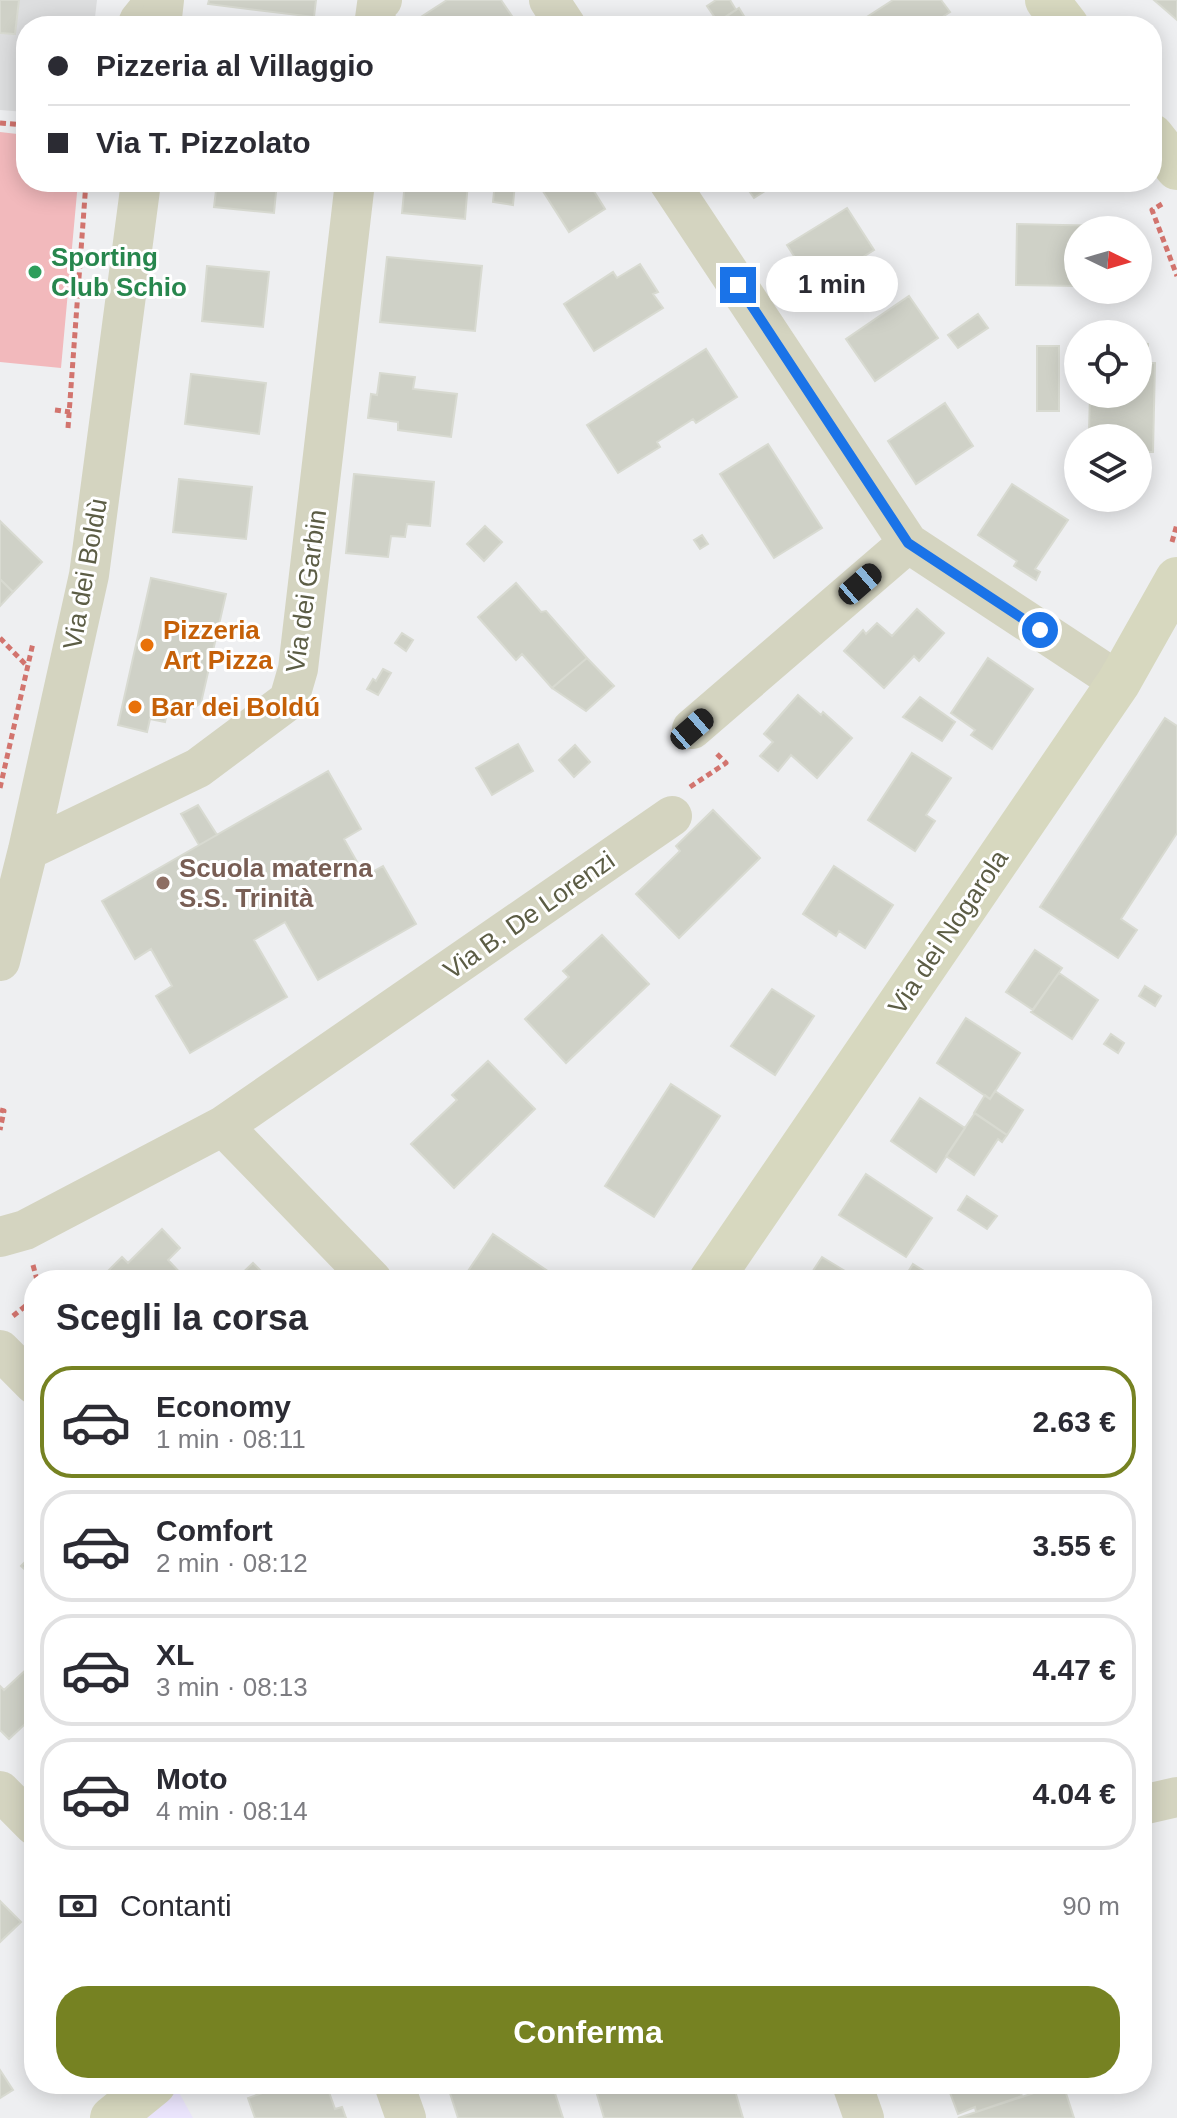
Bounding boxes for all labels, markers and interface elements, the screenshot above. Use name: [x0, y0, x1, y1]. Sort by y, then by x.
text: Pizzeria al Villaggio: [96, 49, 374, 82]
text: Via T. Pizzolato: [96, 126, 311, 159]
north arrow: [1064, 216, 1152, 304]
map controls: [1064, 216, 1152, 512]
place label: Sporting Club Schio: [51, 242, 187, 302]
callout: 1 min: [766, 257, 898, 313]
marker: Sporting Club Schio: [26, 263, 44, 281]
route end: [720, 267, 756, 303]
text: 1 min: [798, 269, 866, 299]
button: locate: [1064, 320, 1152, 408]
button: layers: [1064, 424, 1152, 512]
street label: Via dei Boldù: [57, 496, 113, 652]
street label: Via dei Garbin: [280, 508, 332, 674]
car: [834, 559, 886, 609]
route start: [1022, 612, 1058, 648]
place label: Pizzeria Art Pizza: [163, 615, 273, 675]
marker: Pizzeria Art Pizza: [138, 636, 156, 654]
place label: Bar dei Boldú: [151, 692, 320, 722]
marker: Bar dei Boldú: [126, 698, 144, 716]
car: [666, 704, 718, 754]
street label: Via dei Nogarola: [882, 844, 1014, 1020]
street label: Via B. De Lorenzi: [438, 845, 620, 985]
place label: Scuola materna S.S. Trinità: [179, 853, 373, 913]
marker: Scuola materna S.S. Trinità: [154, 874, 172, 892]
text: Scegli la corsa: [56, 1297, 308, 1338]
icon: car: [60, 1386, 132, 1458]
text: Economy: [156, 1390, 291, 1423]
text: 2.63 €: [1033, 1405, 1116, 1438]
text: 1 min · 08:11: [156, 1424, 306, 1454]
icon: car: [60, 1510, 132, 1582]
text: Comfort: [156, 1514, 273, 1547]
text: 3.55 €: [1033, 1529, 1116, 1562]
text: 2 min · 08:12: [156, 1548, 308, 1578]
icon: car: [60, 1634, 132, 1706]
text: XL: [156, 1638, 194, 1671]
text: 4.47 €: [1033, 1653, 1116, 1686]
text: 3 min · 08:13: [156, 1672, 308, 1702]
icon: car: [60, 1758, 132, 1830]
text: Moto: [156, 1762, 228, 1795]
text: 4.04 €: [1033, 1777, 1116, 1810]
text: 4 min · 08:14: [156, 1796, 308, 1826]
icon: cash: [56, 1884, 100, 1928]
text: Contanti: [120, 1889, 232, 1922]
text: 90 m: [1062, 1891, 1120, 1921]
button: Conferma: [56, 1986, 1120, 2078]

